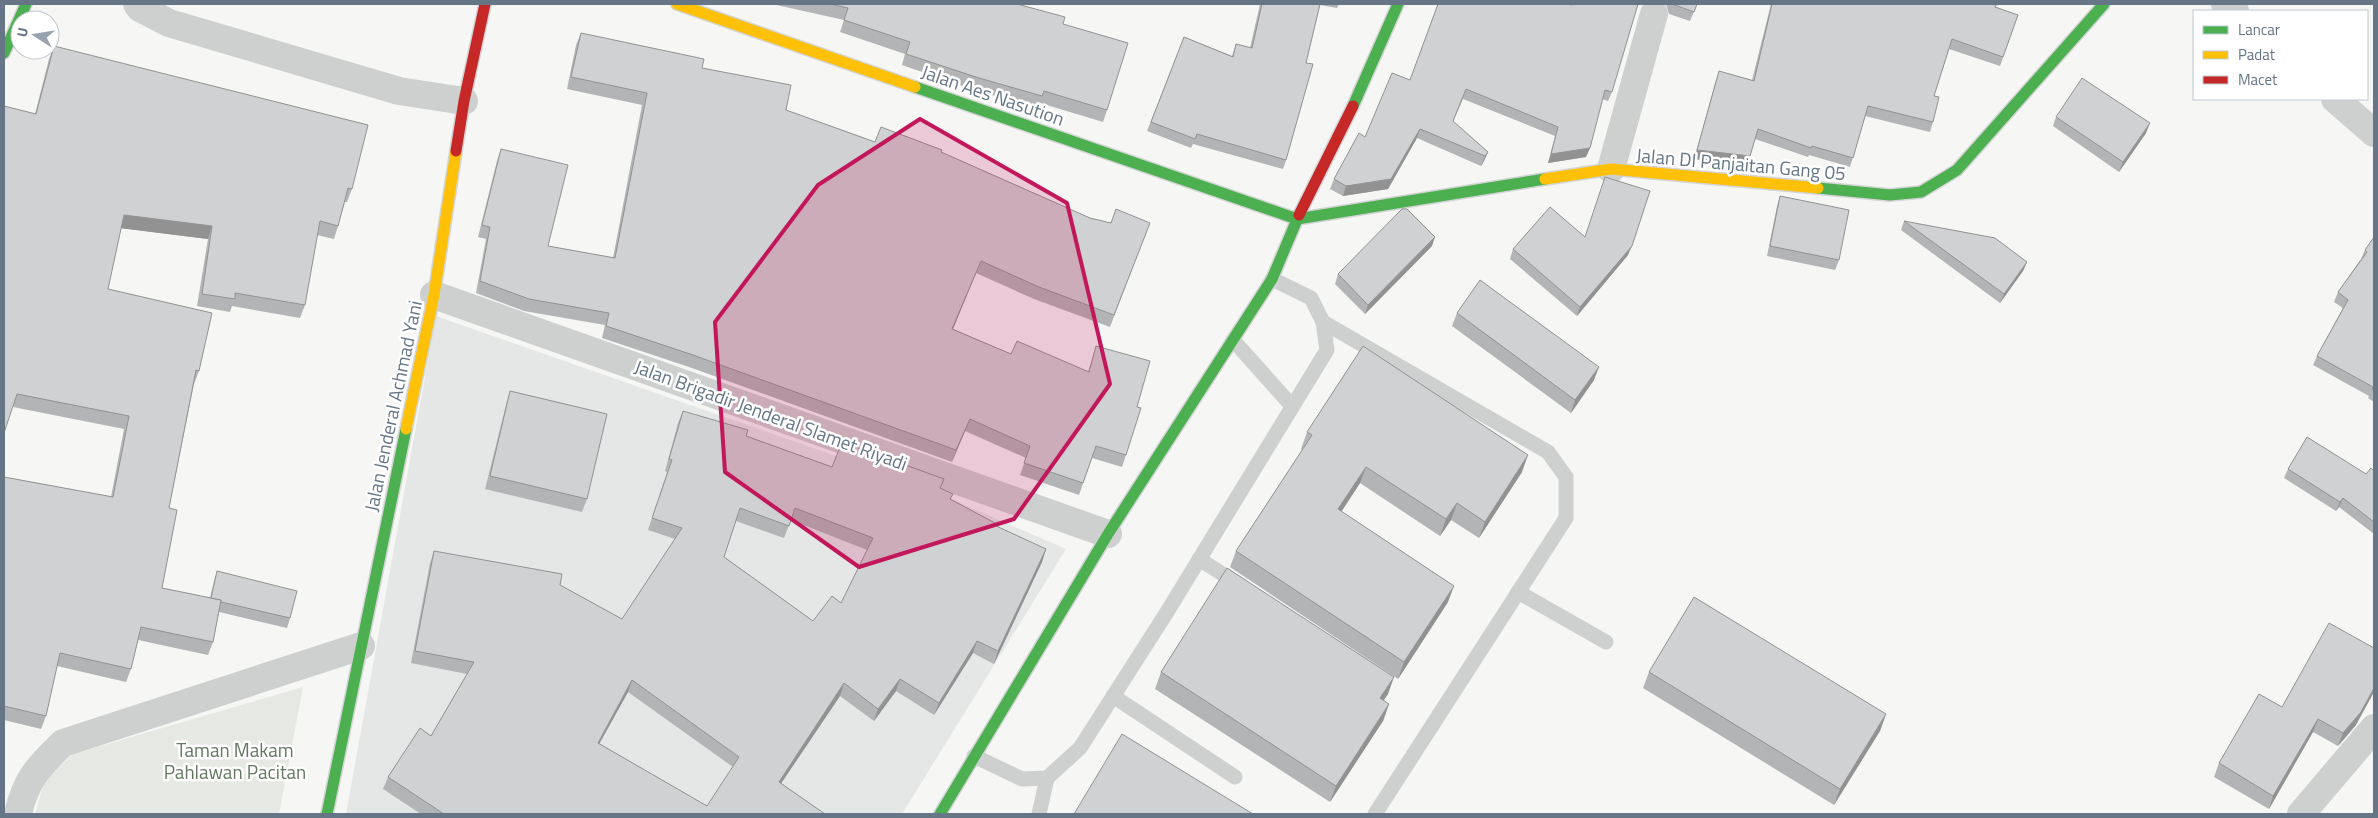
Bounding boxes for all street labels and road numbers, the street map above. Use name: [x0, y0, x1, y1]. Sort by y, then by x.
street label: Jalan Aes Nasution: [918, 56, 1069, 133]
street label: Jalan DI Panjaitan Gang 05: [1635, 140, 1847, 187]
street label: Jalan Jenderal Achmad Yani: [356, 298, 429, 514]
street label: Jalan Brigadir Jenderal Slamet Riyadi: [631, 352, 912, 478]

